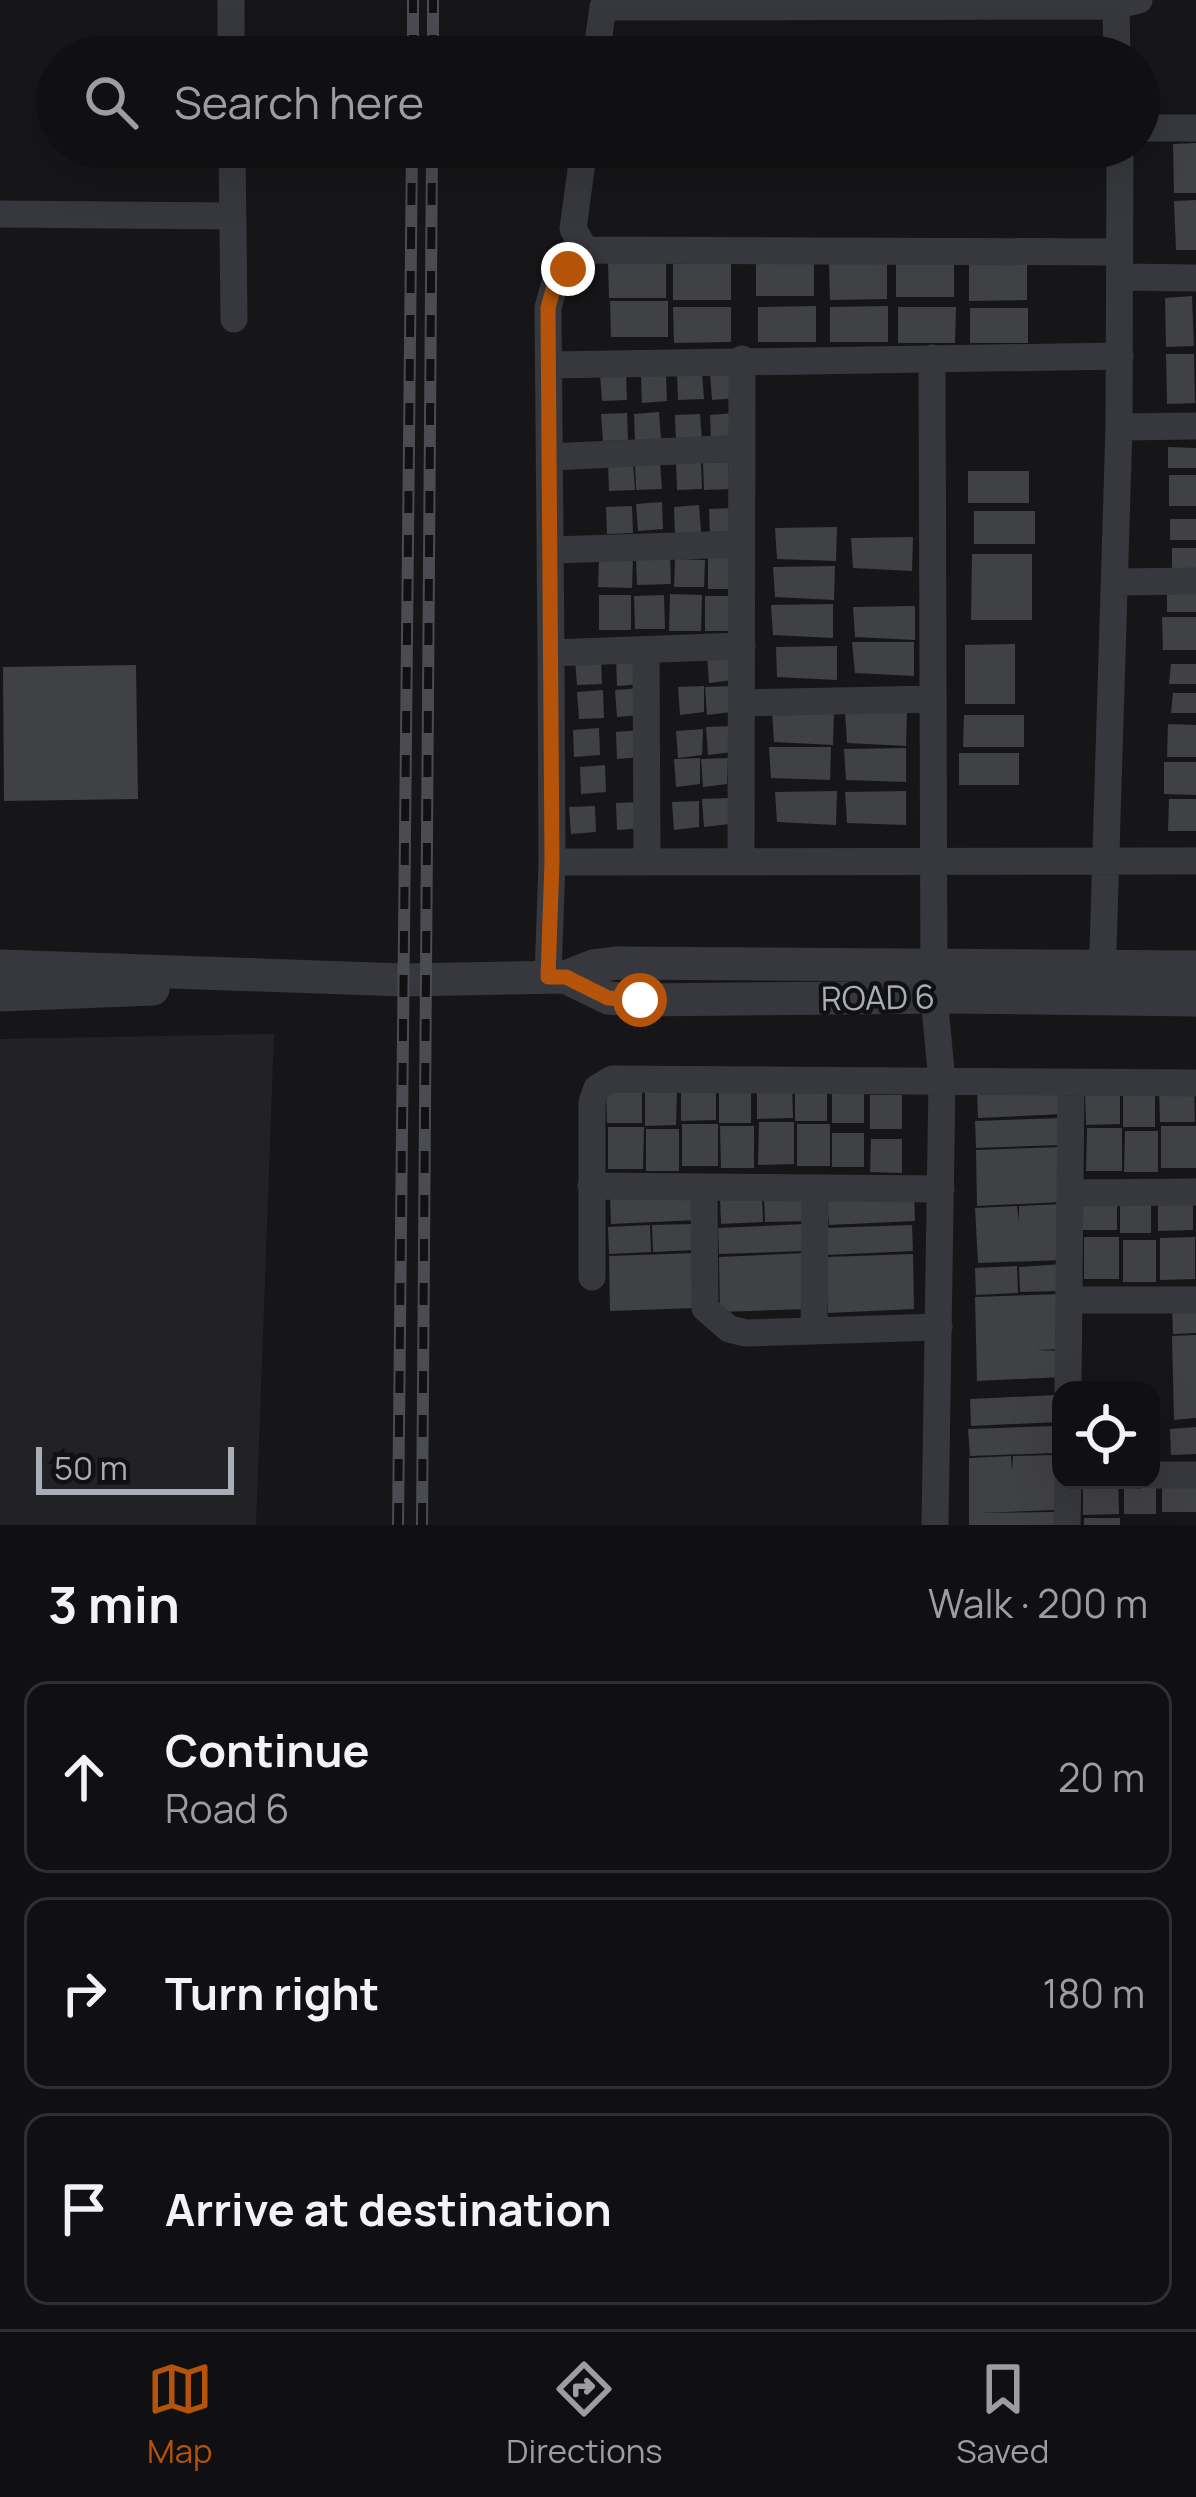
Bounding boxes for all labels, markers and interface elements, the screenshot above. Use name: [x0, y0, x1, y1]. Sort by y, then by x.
search box: [36, 36, 1160, 168]
icon: search: [78, 69, 144, 135]
text: Search here: [174, 71, 424, 133]
route end: [541, 242, 595, 296]
route start: [613, 973, 667, 1027]
street label: ROAD 6: [821, 974, 935, 1020]
map controls: [1052, 1381, 1160, 1489]
button: locate: [1052, 1381, 1160, 1489]
scale bar: [36, 1441, 234, 1494]
text: 50 m: [54, 1445, 128, 1490]
text: 3 min: [48, 1569, 180, 1638]
text: Walk · 200 m: [928, 1576, 1148, 1630]
text: Continue: [165, 1719, 370, 1781]
icon: ahead: [51, 1744, 117, 1810]
text: 20 m: [1058, 1750, 1145, 1804]
text: Road 6: [165, 1781, 289, 1835]
icon: right: [51, 1960, 117, 2026]
text: Turn right: [165, 1962, 379, 2024]
text: 180 m: [1042, 1966, 1145, 2020]
icon: arrive: [51, 2176, 117, 2242]
text: Arrive at destination: [165, 2178, 612, 2240]
tab: Map: [147, 2356, 213, 2473]
tab: Directions: [506, 2356, 663, 2473]
tab: Saved: [956, 2356, 1049, 2473]

